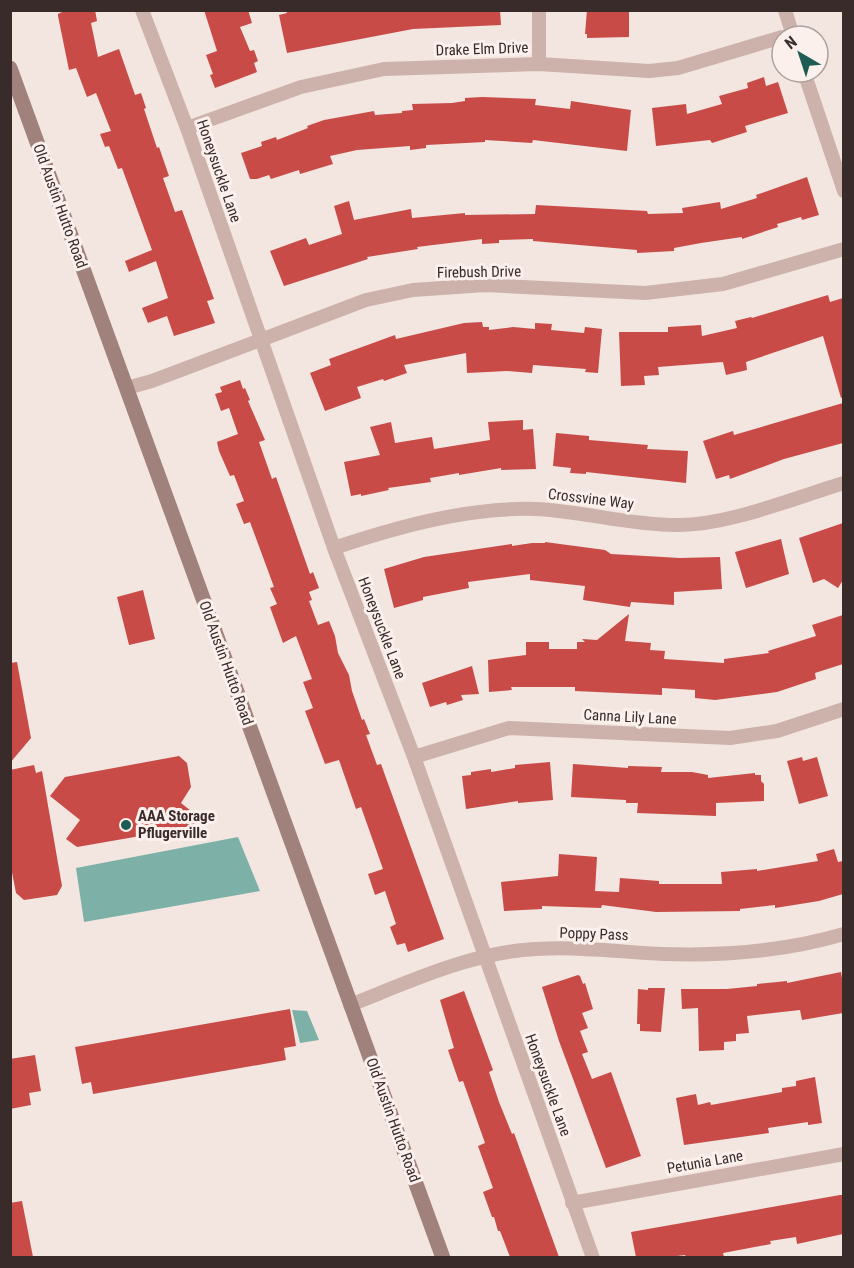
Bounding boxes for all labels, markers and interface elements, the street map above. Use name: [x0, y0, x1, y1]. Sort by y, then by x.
north arrow: [770, 24, 830, 84]
text: N: [781, 32, 801, 53]
street label: Drake Elm Drive: [435, 38, 529, 60]
street label: Honeysuckle Lane: [193, 117, 245, 225]
street label: Old Austin Hutto Road: [29, 141, 91, 271]
street label: Firebush Drive: [437, 262, 521, 282]
street label: Crossvine Way: [547, 485, 635, 513]
street label: Honeysuckle Lane: [354, 575, 410, 681]
street label: Old Austin Hutto Road: [195, 598, 257, 728]
street label: Canna Lily Lane: [583, 706, 677, 728]
place label: AAA Storage Pflugerville: [138, 807, 215, 842]
marker: AAA Storage Pflugerville: [119, 818, 133, 832]
street label: Poppy Pass: [559, 924, 629, 944]
street label: Honeysuckle Lane: [521, 1031, 575, 1139]
street label: Old Austin Hutto Road: [362, 1055, 424, 1185]
street label: Petunia Lane: [666, 1146, 744, 1178]

